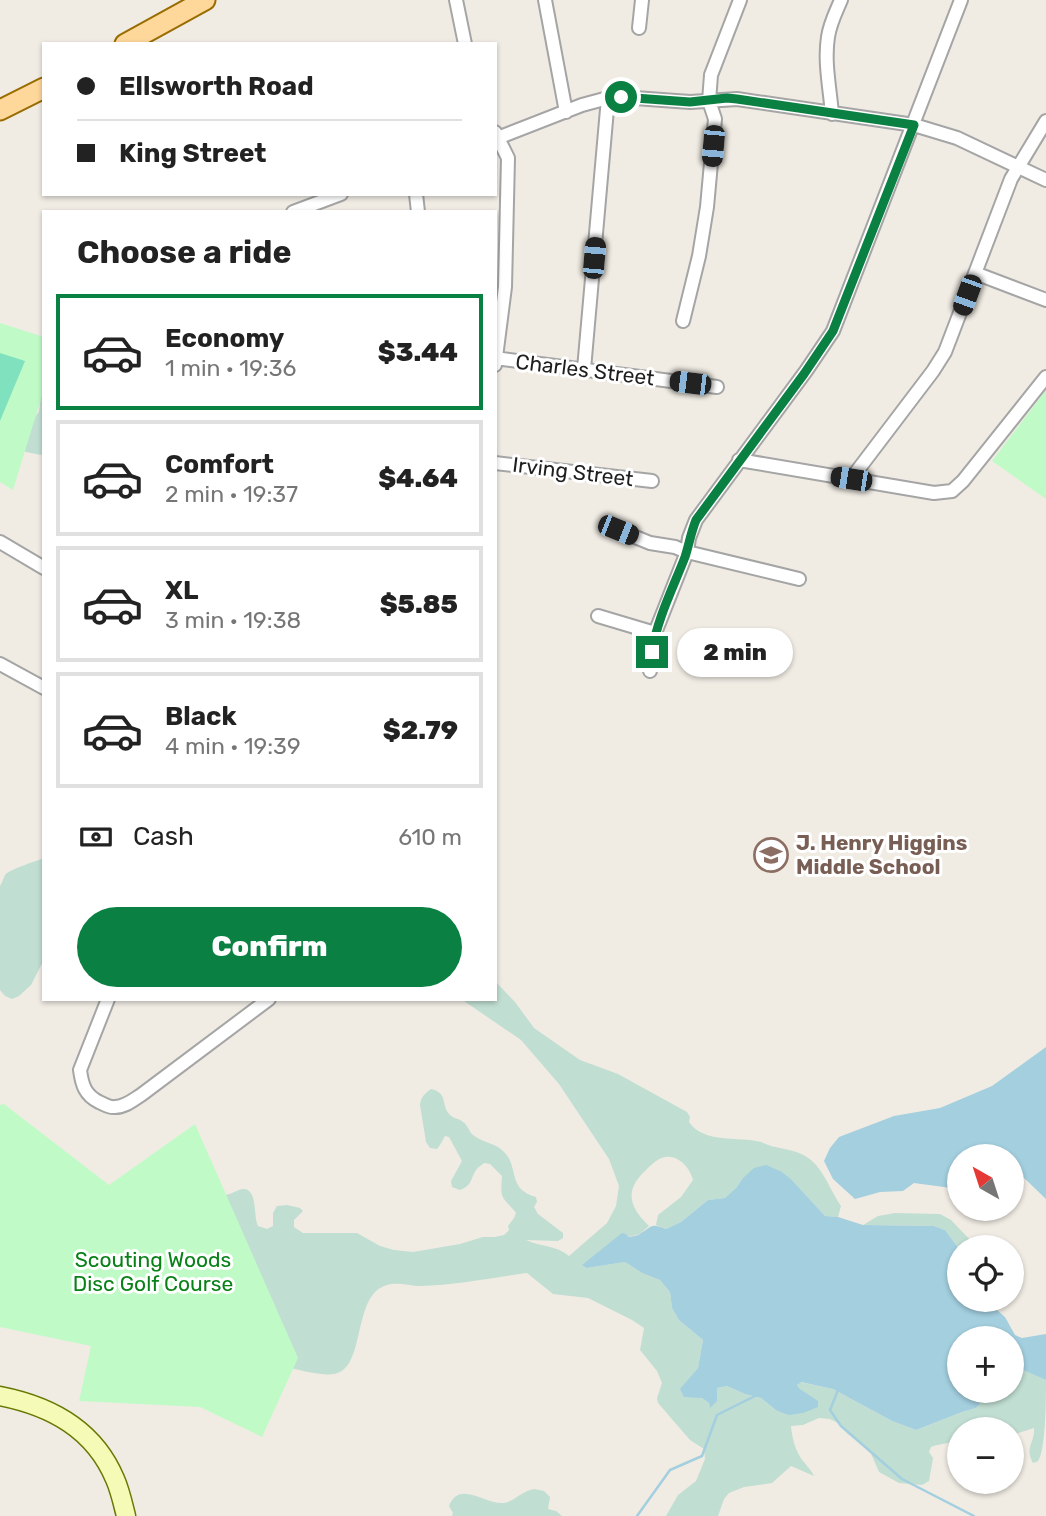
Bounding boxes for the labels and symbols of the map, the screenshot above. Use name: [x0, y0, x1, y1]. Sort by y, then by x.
route start: [605, 81, 637, 113]
car: [701, 124, 726, 168]
car: [582, 236, 607, 280]
car: [950, 272, 985, 318]
street label: Charles Street: [514, 349, 656, 390]
car: [668, 370, 713, 396]
street label: Irving Street: [511, 452, 635, 491]
car: [829, 465, 874, 493]
car: [595, 512, 642, 548]
callout: 2 min: [676, 628, 792, 676]
route end: [636, 636, 668, 668]
place label: J. Henry Higgins Middle School: [796, 830, 967, 879]
school or university icon: J. Henry Higgins Middle School: [752, 836, 790, 874]
north arrow: [947, 1144, 1024, 1222]
park label: Scouting Woods Disc Golf Course: [73, 1247, 233, 1296]

